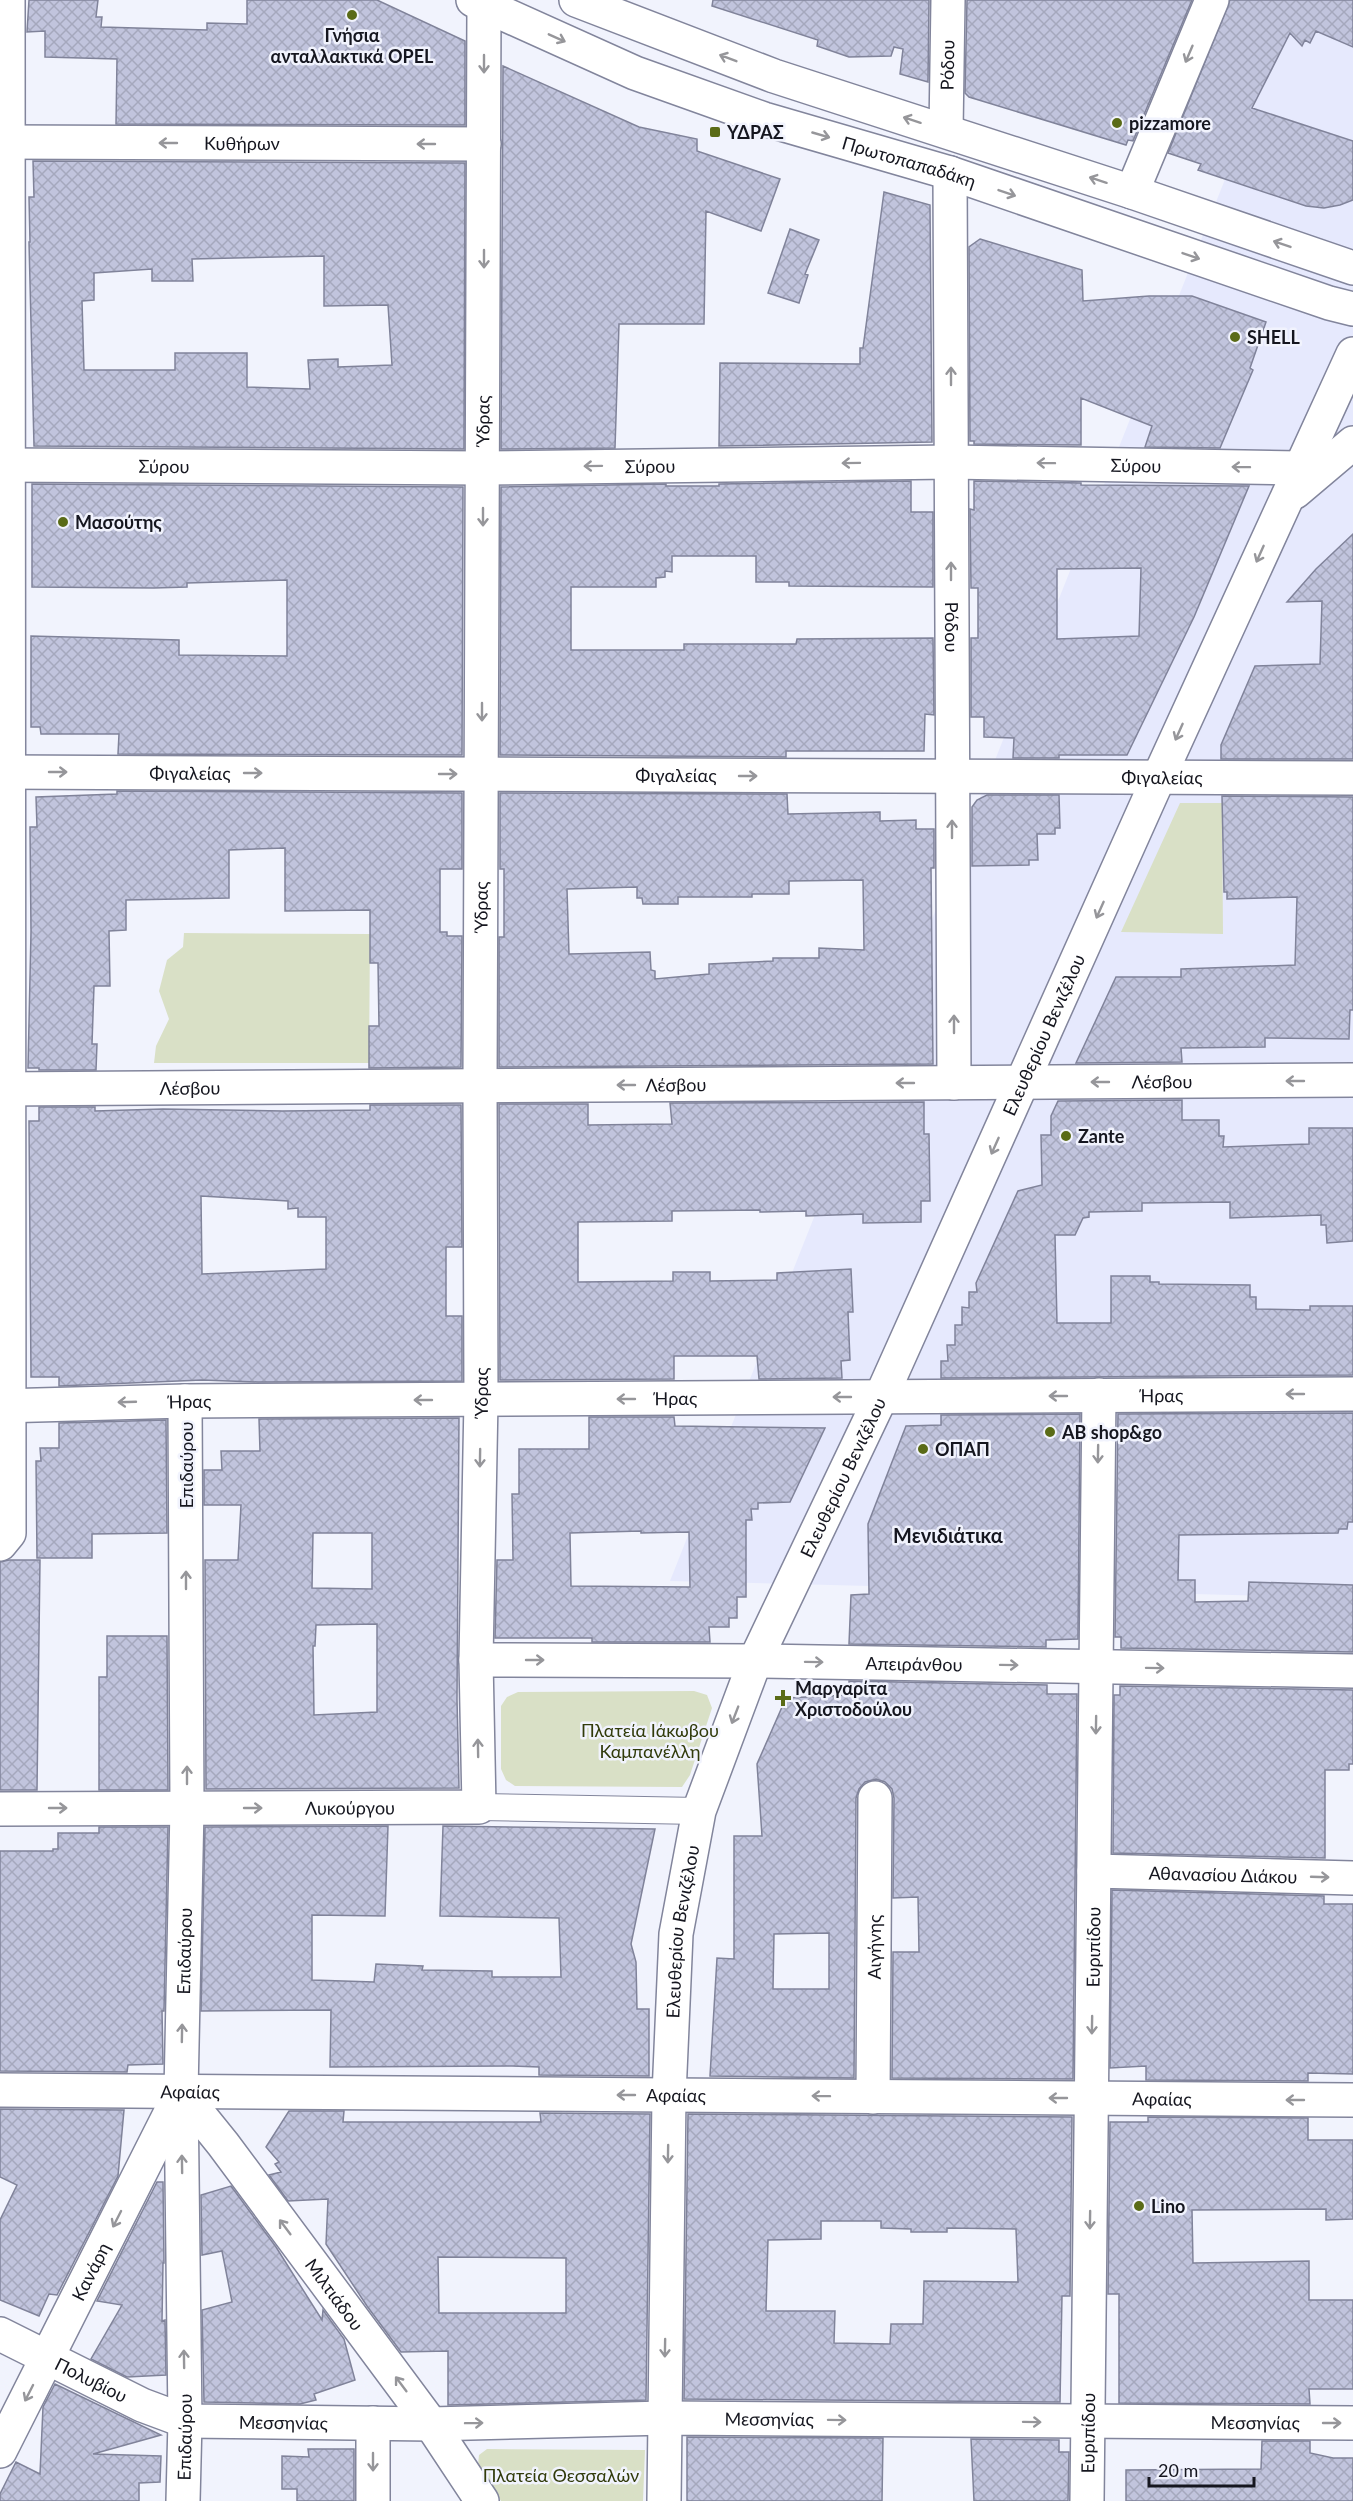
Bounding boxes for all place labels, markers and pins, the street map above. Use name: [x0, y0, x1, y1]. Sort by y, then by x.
marker: Γνήσια ανταλλακτικά OPEL: [345, 8, 359, 22]
place label: Γνήσια ανταλλακτικά OPEL: [271, 24, 434, 67]
place label: pizzamore: [1129, 112, 1211, 134]
marker: pizzamore: [1110, 116, 1124, 130]
place label: ΥΔΡΑΣ: [726, 121, 784, 143]
marker: ΥΔΡΑΣ: [708, 125, 722, 139]
place label: SHELL: [1247, 326, 1300, 348]
marker: SHELL: [1228, 330, 1242, 344]
place label: Μασούτης: [75, 511, 162, 533]
marker: Μασούτης: [56, 515, 70, 529]
place label: Zante: [1078, 1125, 1125, 1147]
marker: Zante: [1059, 1129, 1073, 1143]
place label: AB shop&go: [1061, 1421, 1162, 1443]
marker: AB shop&go: [1043, 1425, 1057, 1439]
place label: ΟΠΑΠ: [935, 1438, 990, 1460]
marker: ΟΠΑΠ: [916, 1442, 930, 1456]
place label: Μαργαρίτα Χριστοδούλου: [795, 1677, 912, 1720]
marker: Μαργαρίτα Χριστοδούλου: [776, 1691, 790, 1705]
place label: Lino: [1151, 2195, 1185, 2217]
marker: Lino: [1132, 2199, 1146, 2213]

